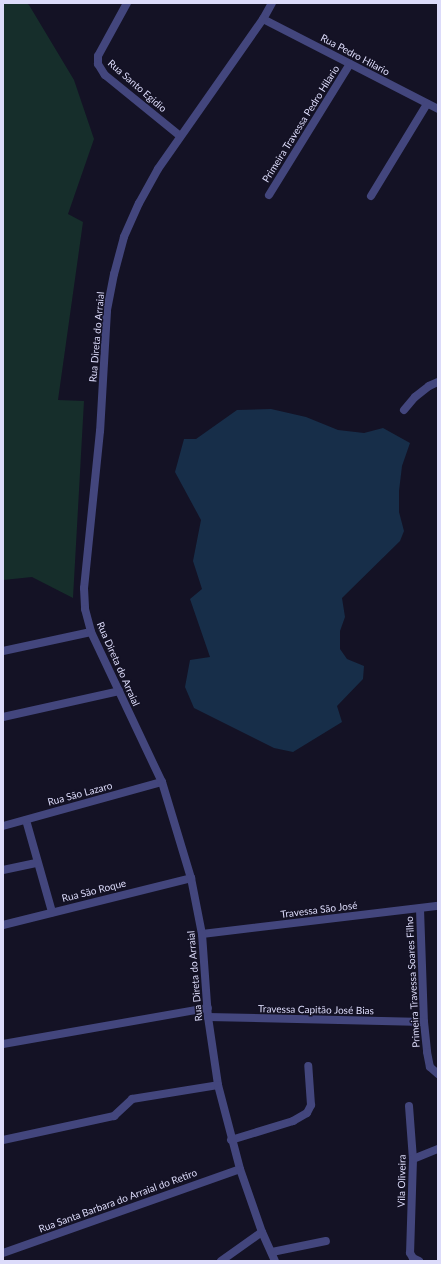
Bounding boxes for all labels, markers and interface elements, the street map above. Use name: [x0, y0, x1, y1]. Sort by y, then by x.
street label: Rua Pedro Hilario: [318, 32, 392, 78]
street label: Rua Santo Egidio: [105, 57, 169, 115]
street label: Primeira Travessa Pedro Hilario: [260, 63, 342, 185]
street label: Rua Direta do Arraial: [87, 291, 107, 383]
street label: Rua Direta do Arraial: [94, 620, 142, 708]
street label: Rua São Lazaro: [46, 780, 114, 808]
street label: Rua São Roque: [61, 877, 127, 905]
street label: Travessa São José: [280, 899, 358, 921]
street label: Primeira Travessa Soares Filho: [404, 916, 422, 1048]
street label: Rua Direta do Arraial: [185, 930, 205, 1022]
street label: Travessa Capitão José Bias: [258, 1003, 374, 1017]
street label: Vila Oliveira: [396, 1154, 408, 1208]
street label: Rua Santa Barbara do Arraial do Retiro: [37, 1167, 199, 1235]

